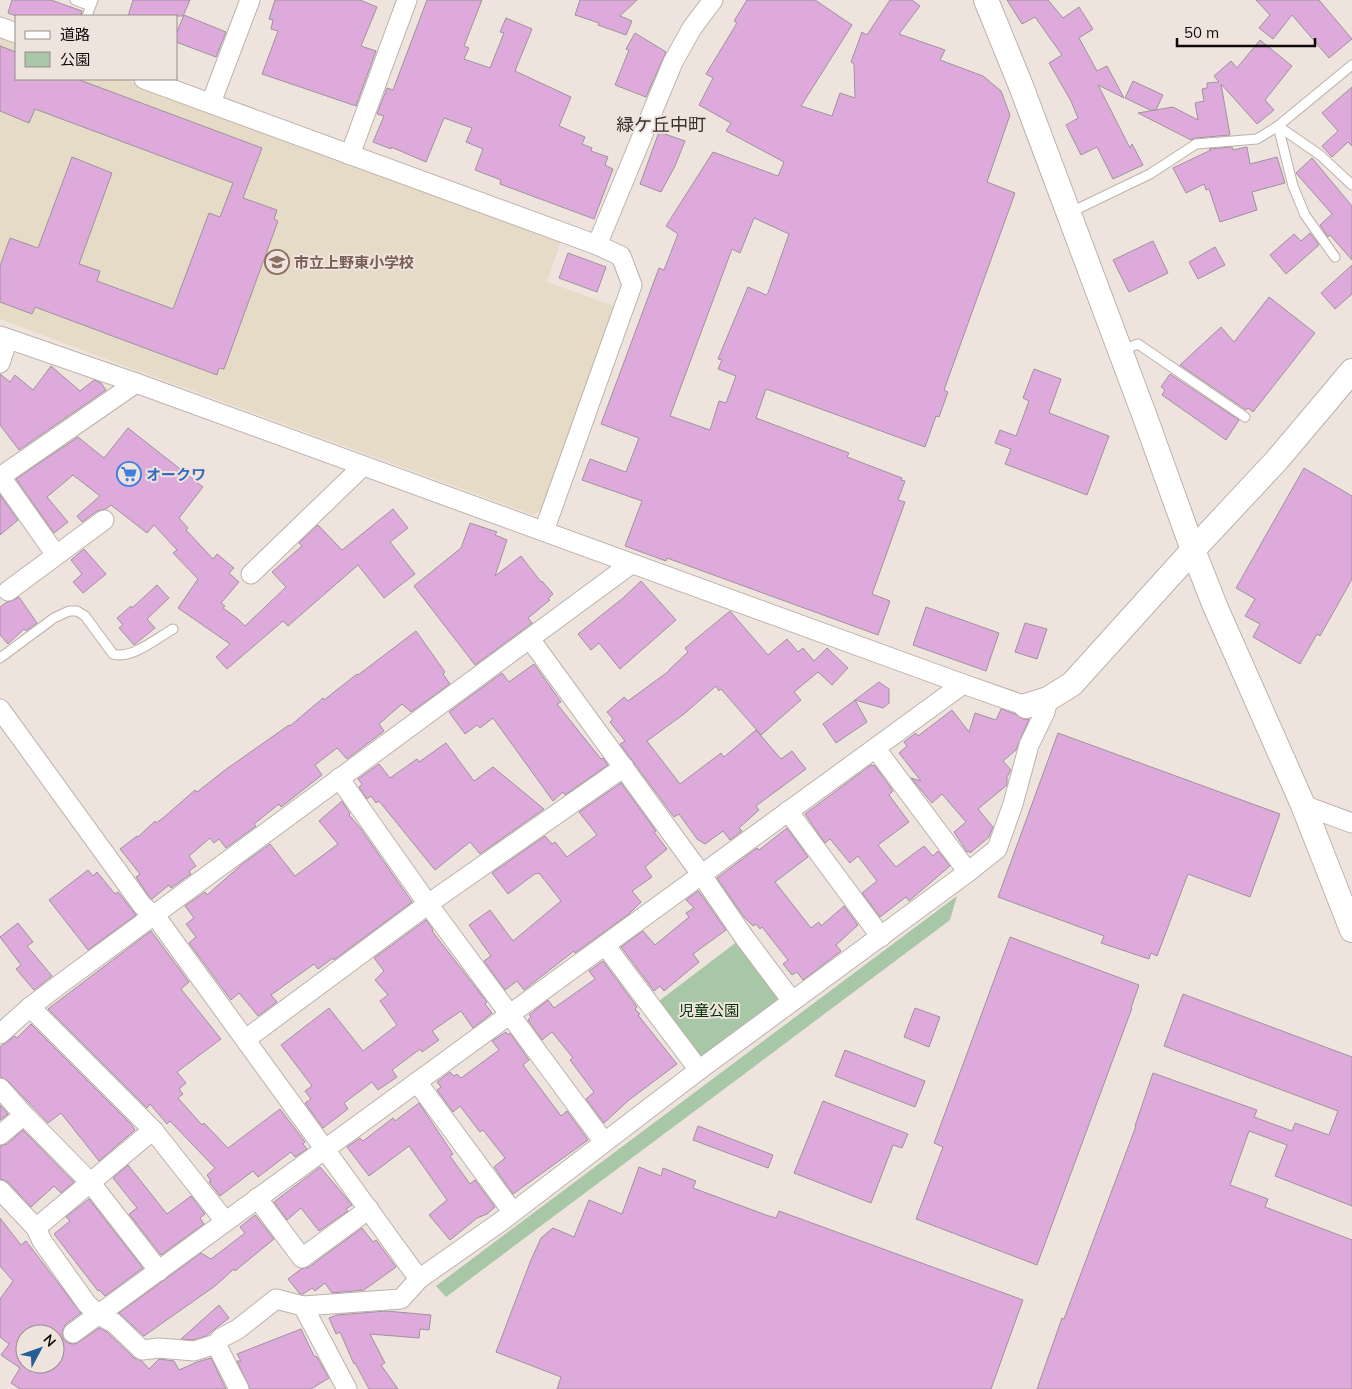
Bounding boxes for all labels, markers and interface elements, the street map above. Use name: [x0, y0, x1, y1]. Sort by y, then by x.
legend: [15, 15, 178, 80]
scale bar: [1177, 15, 1314, 47]
text: 50 m: [1184, 23, 1219, 42]
text: 道路: [60, 25, 90, 44]
text: 公園: [60, 50, 90, 69]
district label: 緑ケ丘中町: [616, 113, 706, 136]
school or university icon: 市立上野東小学校: [264, 249, 290, 275]
place label: 市立上野東小学校: [294, 253, 414, 272]
supermarket icon: オークワ: [116, 461, 142, 487]
place label: オークワ: [146, 465, 206, 484]
park label: 児童公園: [679, 1001, 739, 1020]
north arrow: [15, 1324, 65, 1374]
text: N: [40, 1331, 60, 1350]

